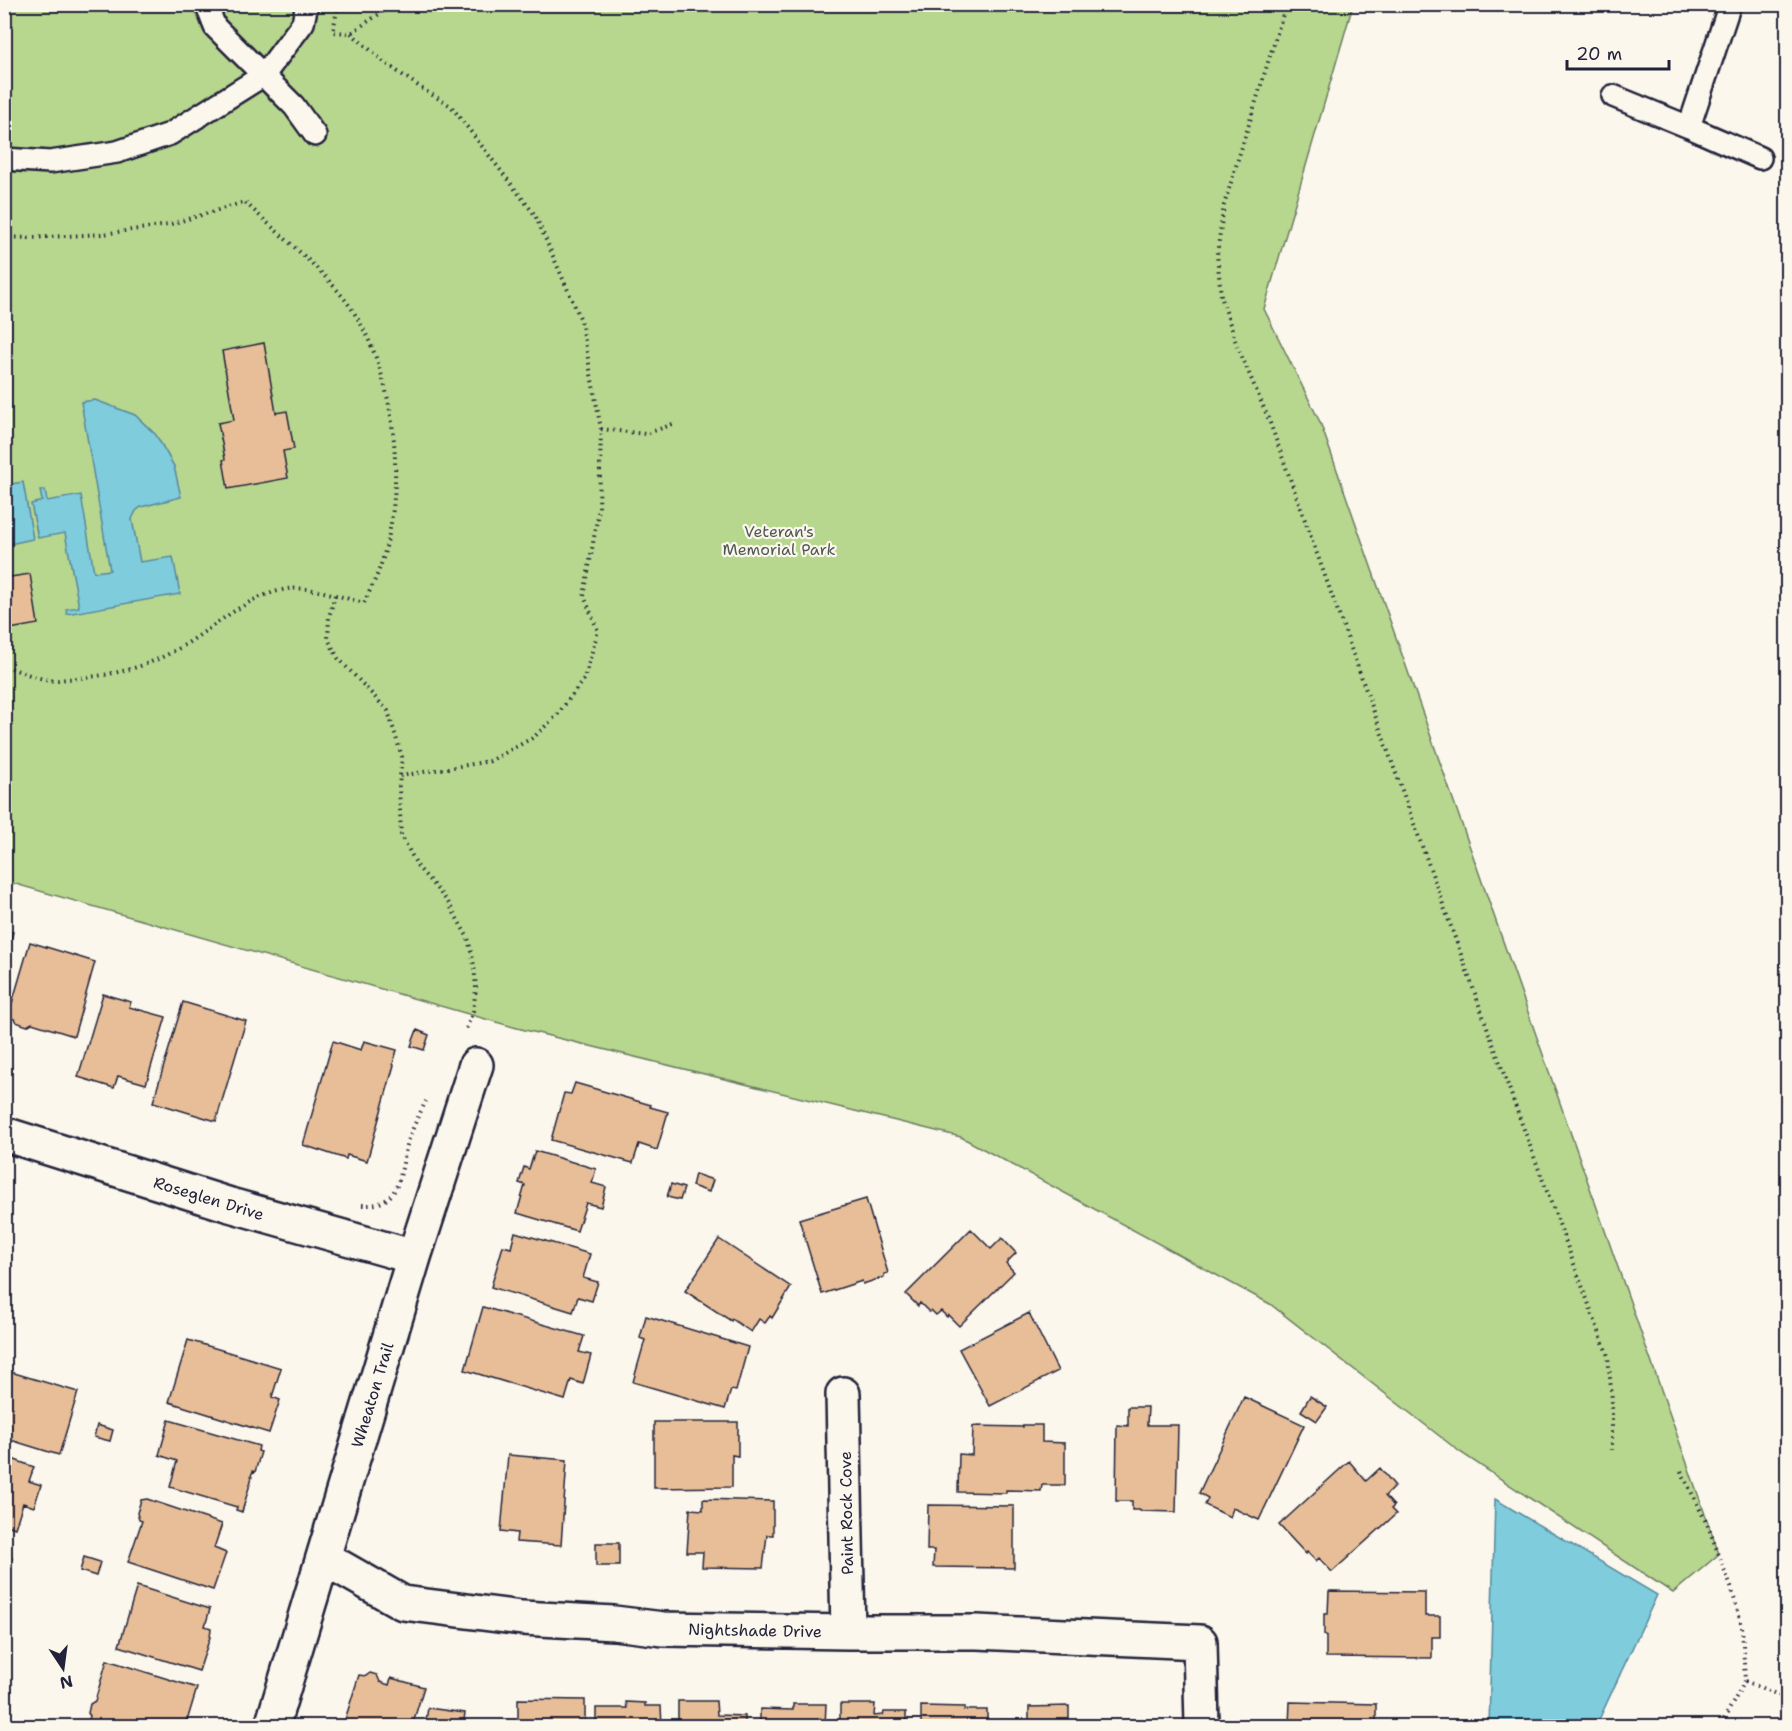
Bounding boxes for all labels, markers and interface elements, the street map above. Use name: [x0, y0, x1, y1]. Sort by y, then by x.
scale bar: [1567, 33, 1669, 71]
text: 20 m: [1576, 42, 1622, 66]
park label: Veteran's Memorial Park: [722, 521, 836, 560]
street label: Roseglen Drive: [151, 1172, 267, 1225]
street label: Wheaton Trail: [347, 1340, 398, 1450]
street label: Paint Rock Cove: [835, 1451, 858, 1575]
street label: Nightshade Drive: [688, 1619, 822, 1642]
north arrow: [33, 1638, 93, 1698]
text: N: [58, 1670, 75, 1694]

